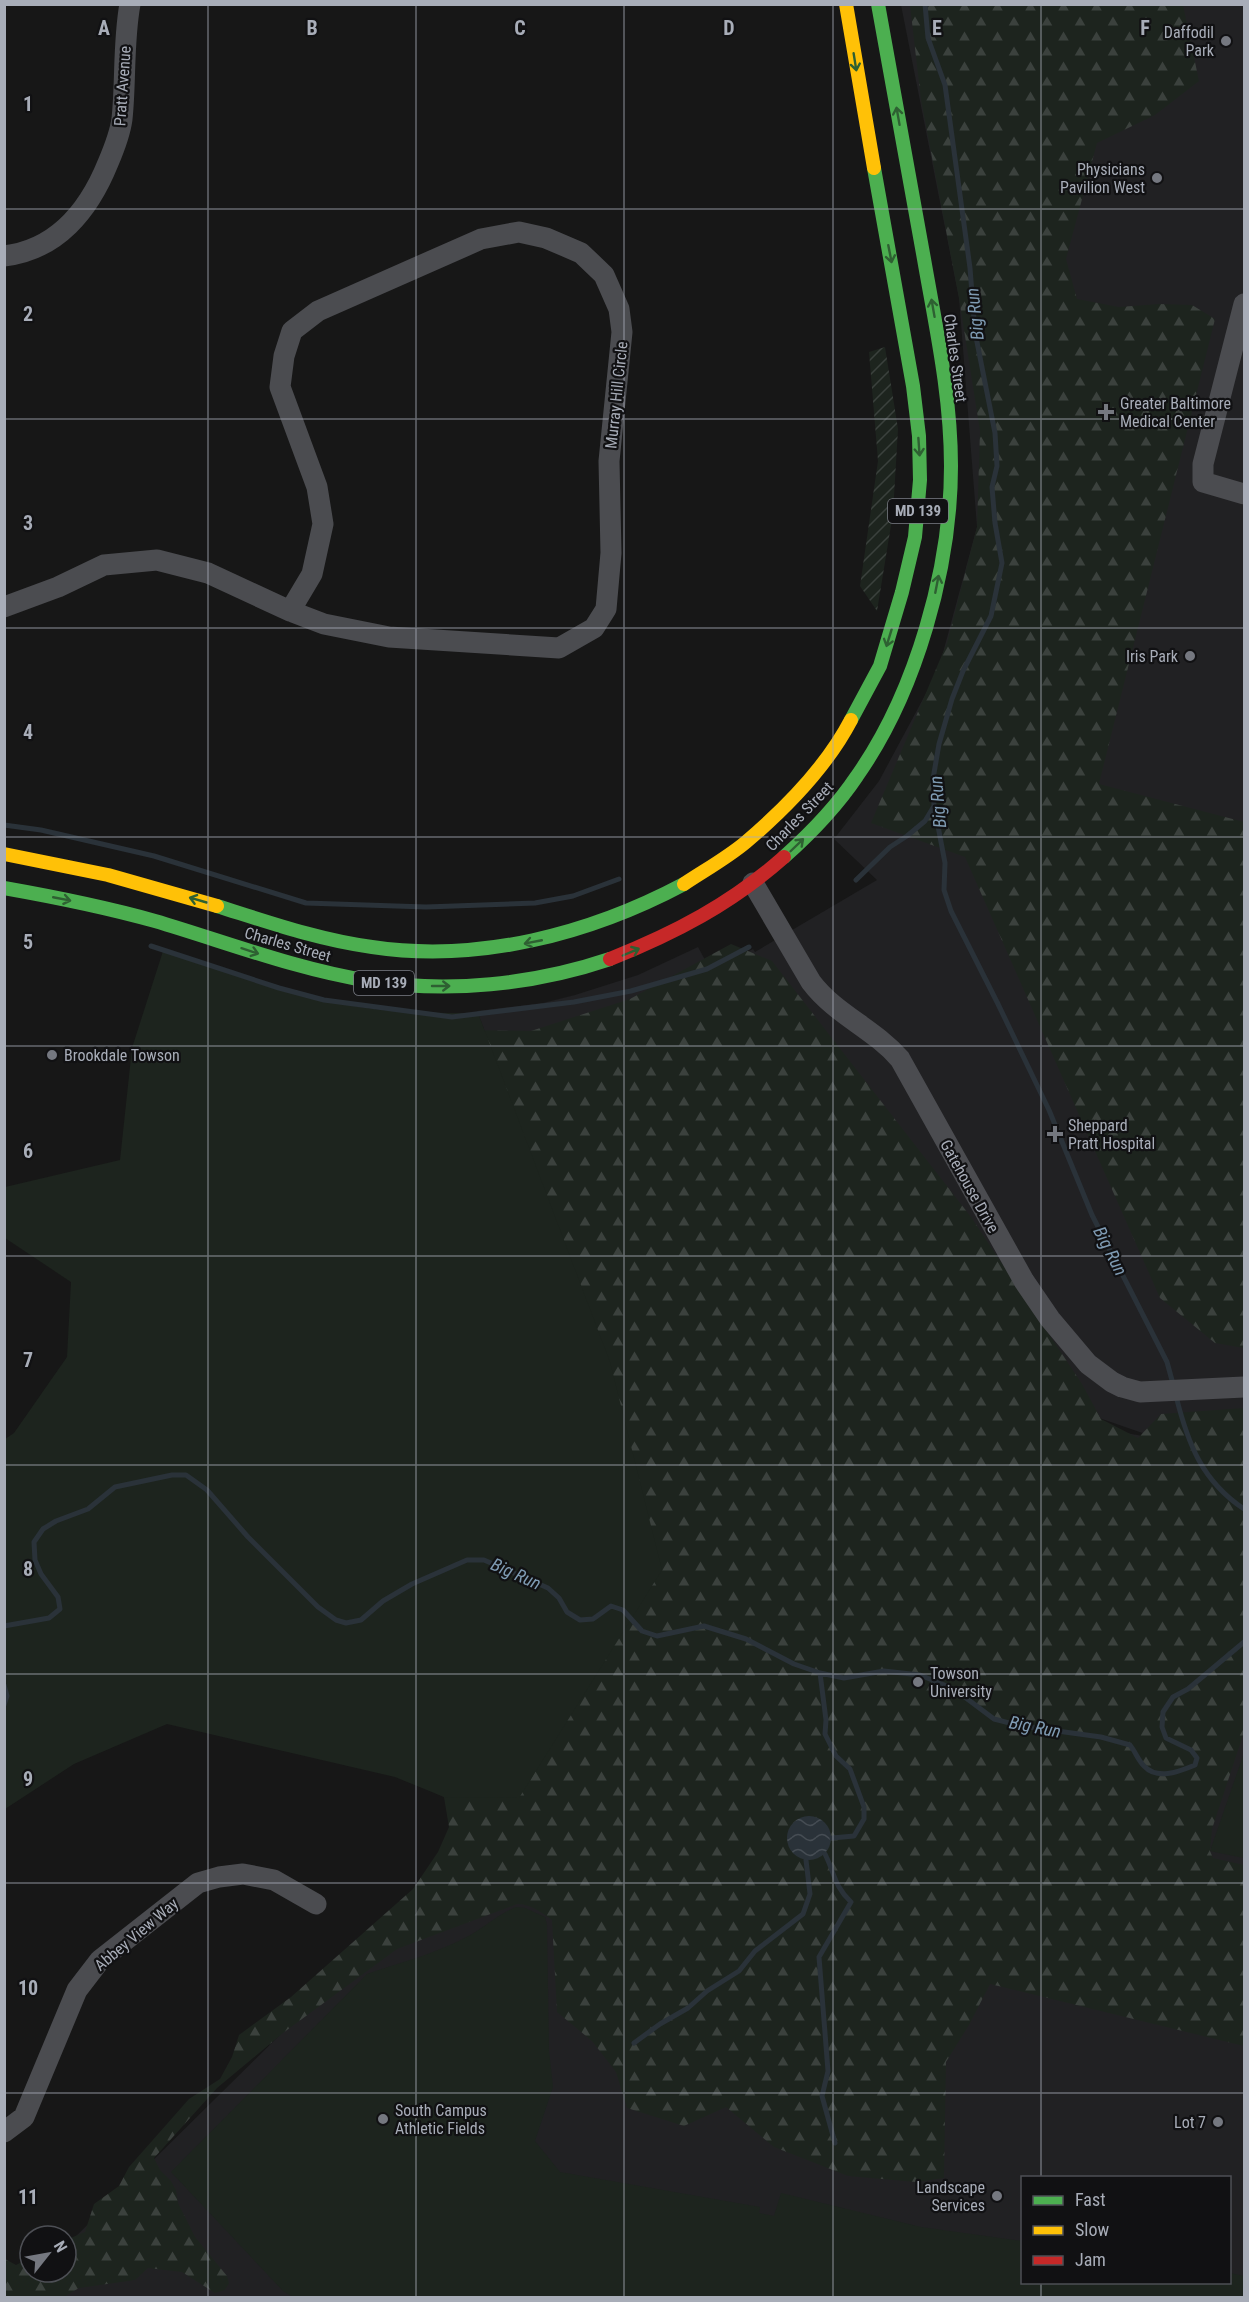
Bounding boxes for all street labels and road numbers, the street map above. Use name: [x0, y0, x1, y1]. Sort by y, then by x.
street label: Pratt Avenue: [110, 45, 135, 127]
street label: Charles Street: [940, 313, 971, 404]
street label: Murray Hill Circle: [601, 340, 632, 450]
road number: MD 139: [888, 499, 948, 523]
street label: Charles Street: [762, 778, 837, 855]
street label: Charles Street: [242, 923, 333, 966]
road number: MD 139: [354, 971, 414, 995]
street label: Gatehouse Drive: [936, 1136, 1003, 1236]
street label: Abbey View Way: [91, 1894, 182, 1975]

